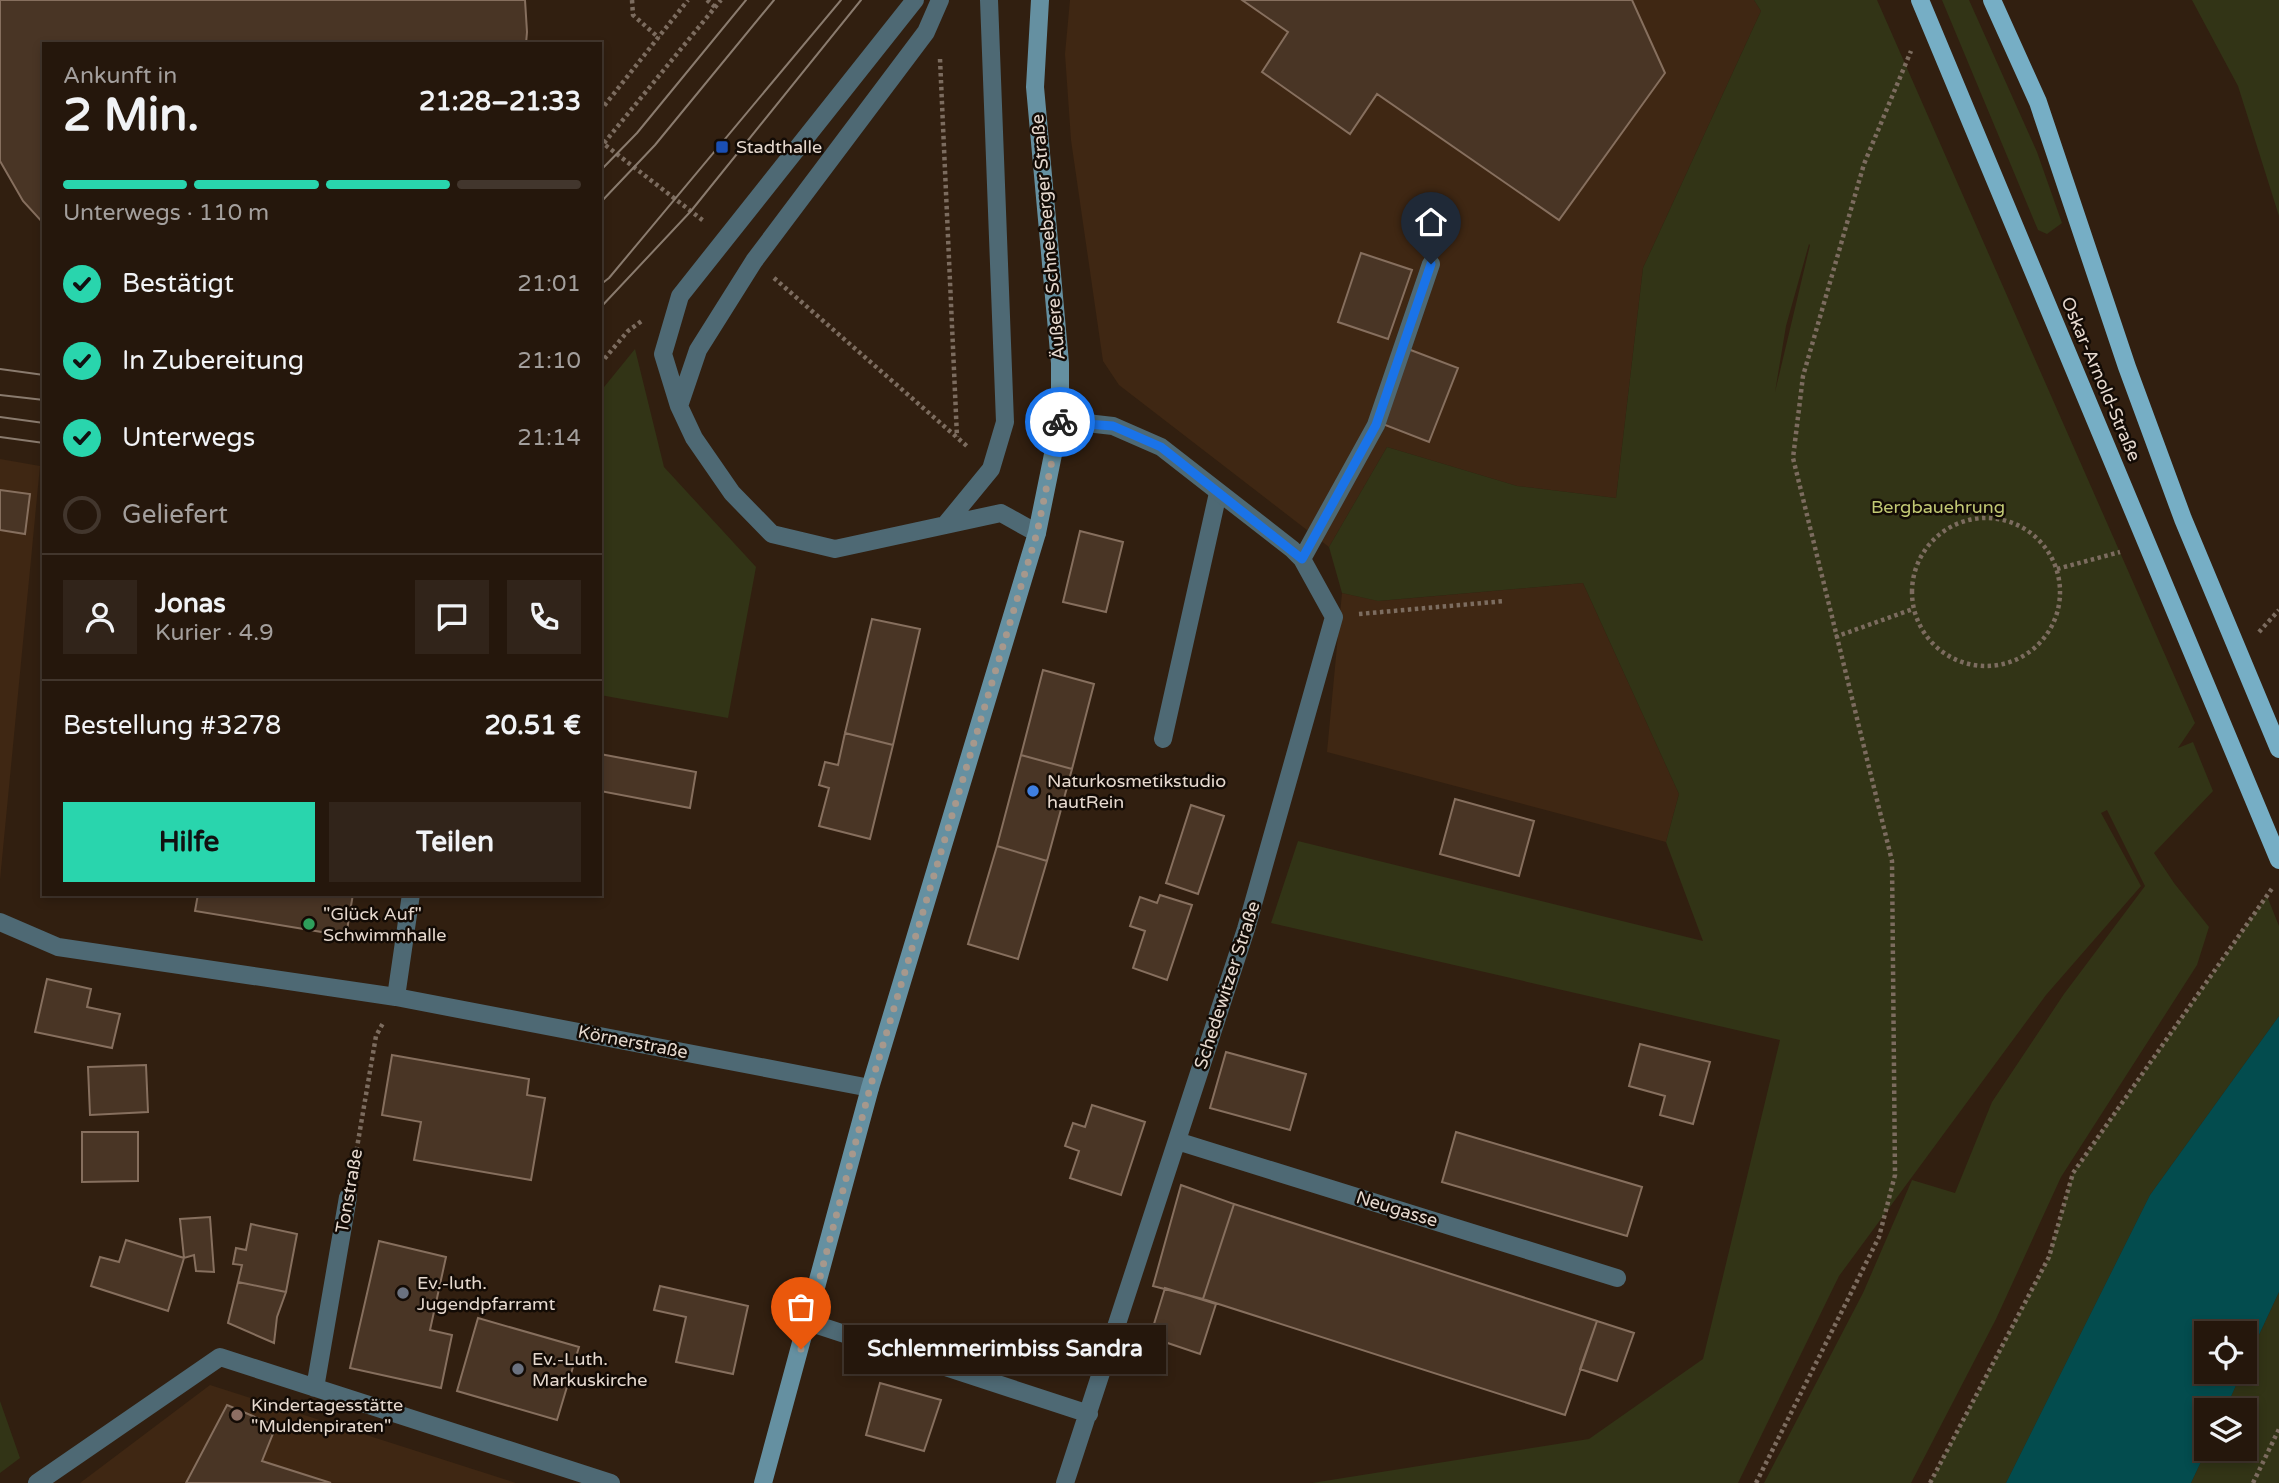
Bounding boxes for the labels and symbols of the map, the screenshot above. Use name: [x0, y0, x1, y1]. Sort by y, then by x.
street label: Äußere Schneeberger Straße: [1026, 113, 1070, 361]
place label: Stadthalle: [736, 136, 822, 158]
marker: Stadthalle: [714, 139, 730, 155]
pin: [1401, 192, 1461, 264]
street label: Oskar-Arnold-Straße: [2056, 293, 2146, 465]
courier: [1025, 387, 1095, 457]
park label: Bergbauehrung: [1871, 496, 2005, 518]
place label: Naturkosmetikstudio hautRein: [1047, 770, 1226, 813]
marker: Naturkosmetikstudio hautRein: [1025, 783, 1041, 799]
street label: Schedewitzer Straße: [1189, 898, 1265, 1072]
place label: "Glück Auf" Schwimmhalle: [323, 903, 447, 946]
marker: "Glück Auf" Schwimmhalle: [301, 916, 317, 932]
street label: Körnerstraße: [576, 1021, 690, 1063]
street label: Tonstraße: [331, 1147, 367, 1235]
street label: Neugasse: [1353, 1186, 1441, 1232]
place label: Ev.-luth. Jugendpfarramt: [417, 1272, 555, 1315]
pin: [771, 1277, 831, 1349]
marker: Ev.-luth. Jugendpfarramt: [395, 1285, 411, 1301]
callout: Schlemmerimbiss Sandra: [843, 1324, 1165, 1374]
place label: Ev.-Luth. Markuskirche: [532, 1348, 647, 1391]
marker: Ev.-Luth. Markuskirche: [510, 1361, 526, 1377]
place label: Kindertagesstätte "Muldenpiraten": [251, 1394, 403, 1437]
marker: Kindertagesstätte "Muldenpiraten": [229, 1407, 245, 1423]

